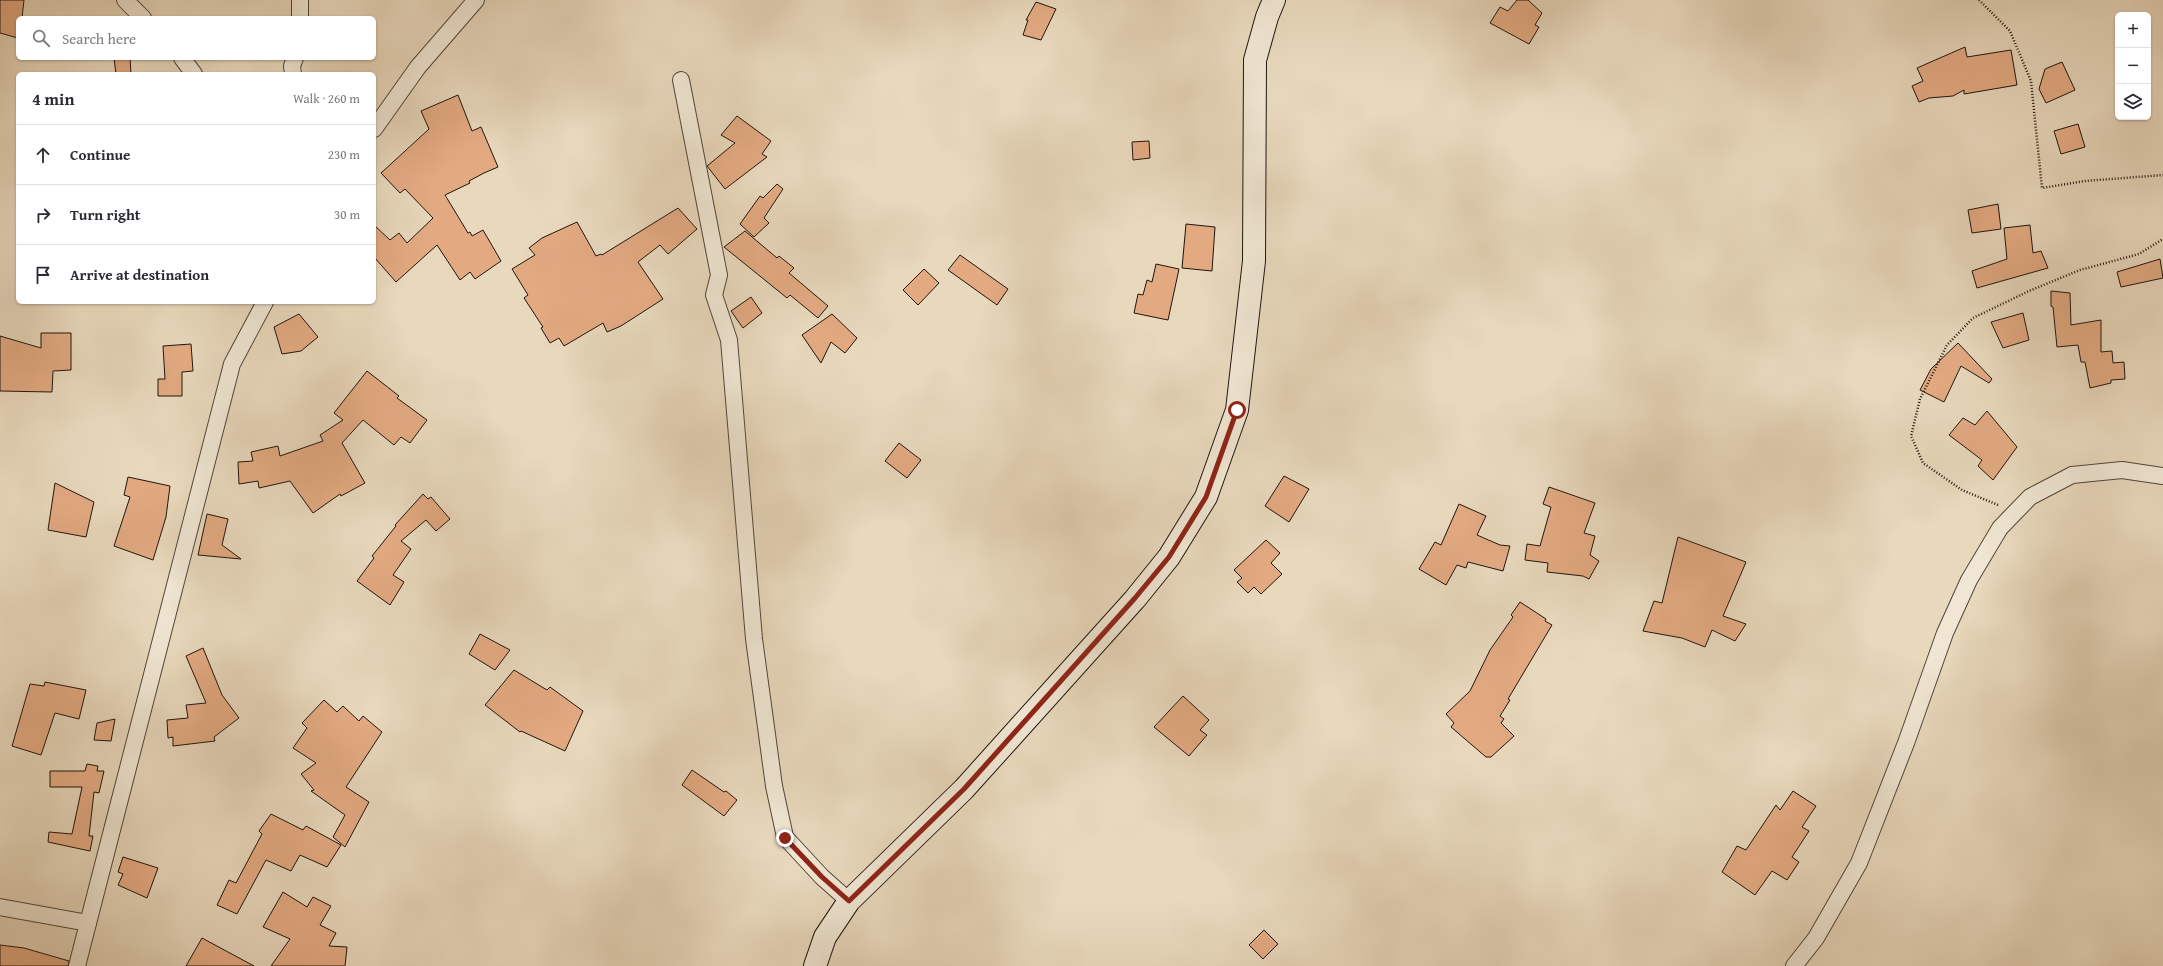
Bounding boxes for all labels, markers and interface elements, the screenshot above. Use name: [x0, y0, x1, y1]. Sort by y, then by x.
map controls: [2115, 12, 2151, 120]
button: +: [2115, 12, 2151, 48]
search box: [16, 16, 376, 60]
icon: search: [30, 27, 52, 49]
text: Search here: [62, 28, 136, 49]
button: −: [2115, 48, 2151, 84]
button: layers: [2115, 84, 2151, 120]
text: 4 min: [32, 86, 74, 111]
text: Walk · 260 m: [293, 89, 360, 108]
icon: ahead: [32, 144, 54, 166]
text: Continue: [70, 144, 131, 165]
text: 230 m: [328, 145, 360, 164]
icon: right: [32, 204, 54, 226]
text: Turn right: [70, 204, 141, 225]
text: 30 m: [334, 205, 360, 224]
icon: arrive: [32, 264, 54, 286]
text: Arrive at destination: [70, 264, 209, 285]
route start: [1228, 401, 1246, 419]
route end: [776, 829, 794, 847]

